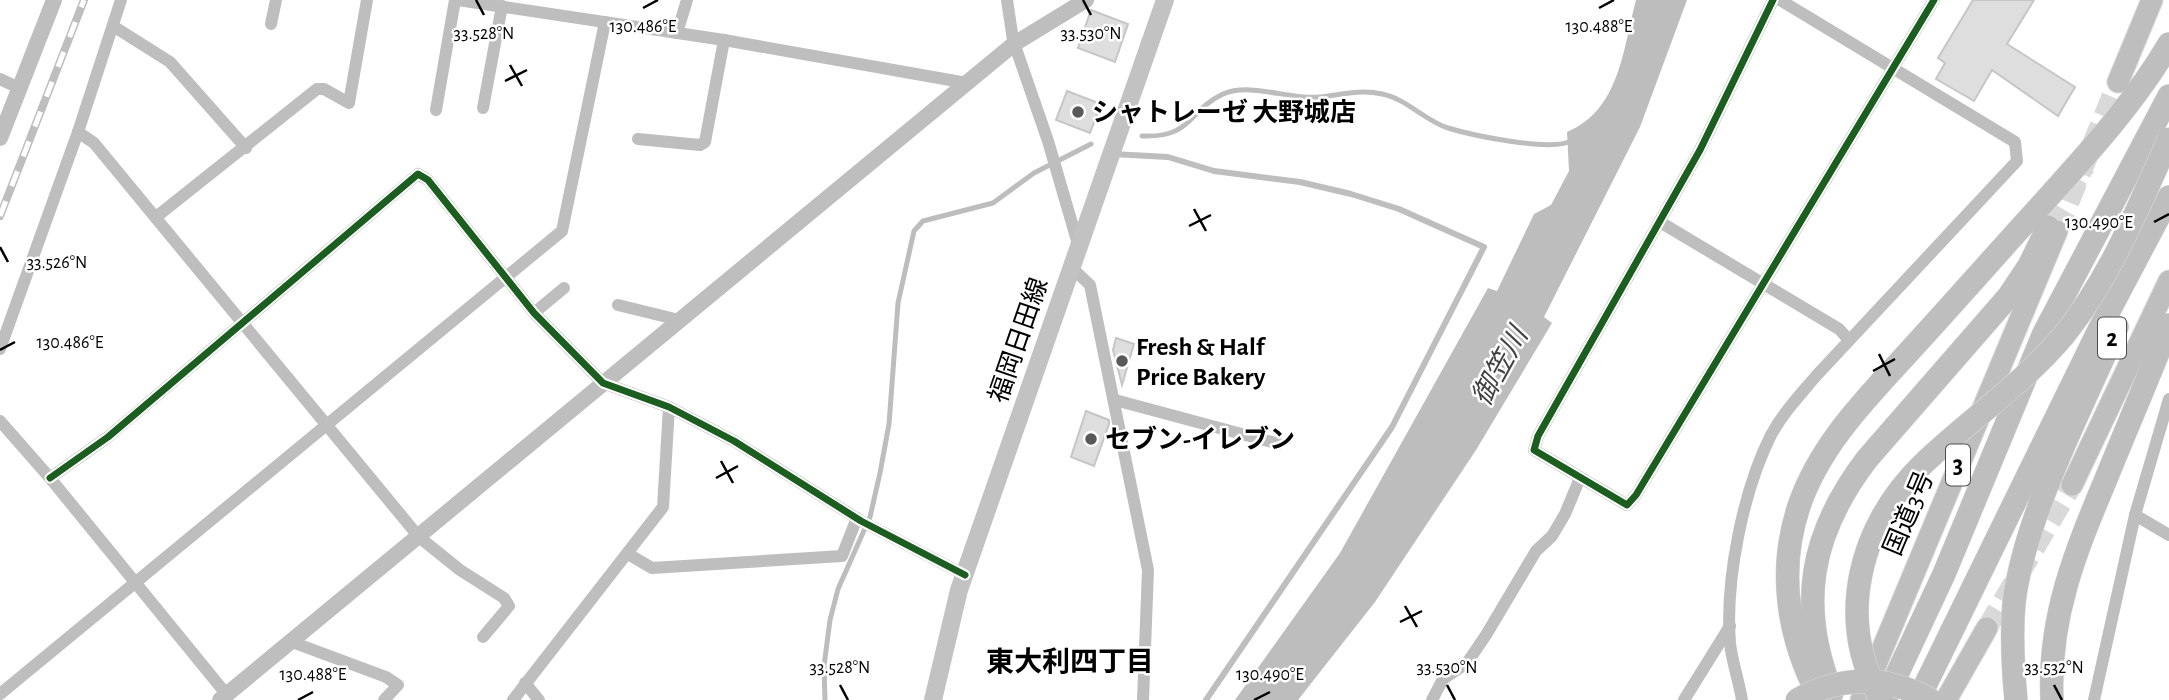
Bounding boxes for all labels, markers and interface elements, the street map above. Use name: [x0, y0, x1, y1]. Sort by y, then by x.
text: 130.486°E: [610, 18, 677, 36]
text: 130.488°E: [1566, 18, 1633, 36]
text: 33.528°N: [454, 25, 514, 43]
text: 33.530°N: [1061, 25, 1121, 43]
place label: シャトレーゼ 大野城店: [1092, 98, 1356, 126]
marker: シャトレーゼ 大野城店: [1070, 104, 1086, 120]
text: 130.490°E: [2065, 214, 2133, 232]
text: 33.526°N: [27, 254, 87, 272]
street label: 福岡日田線: [985, 274, 1052, 406]
road number: 2: [2098, 318, 2126, 358]
water label: 御笠川: [1466, 320, 1535, 410]
text: 130.486°E: [37, 334, 104, 352]
place label: Fresh & Half Price Bakery: [1136, 334, 1267, 390]
marker: Fresh & Half Price Bakery: [1114, 353, 1130, 369]
place label: セブン-イレブン: [1105, 425, 1295, 453]
marker: セブン-イレブン: [1083, 431, 1099, 447]
road number: 3: [1946, 444, 1970, 486]
street label: 国道3号: [1879, 467, 1938, 559]
district label: 東大利四丁目: [986, 647, 1154, 677]
text: 33.528°N: [810, 659, 870, 677]
text: 33.530°N: [1417, 659, 1477, 677]
text: 33.532°N: [2024, 659, 2084, 677]
text: 130.488°E: [280, 666, 347, 684]
text: 130.490°E: [1236, 666, 1304, 684]

